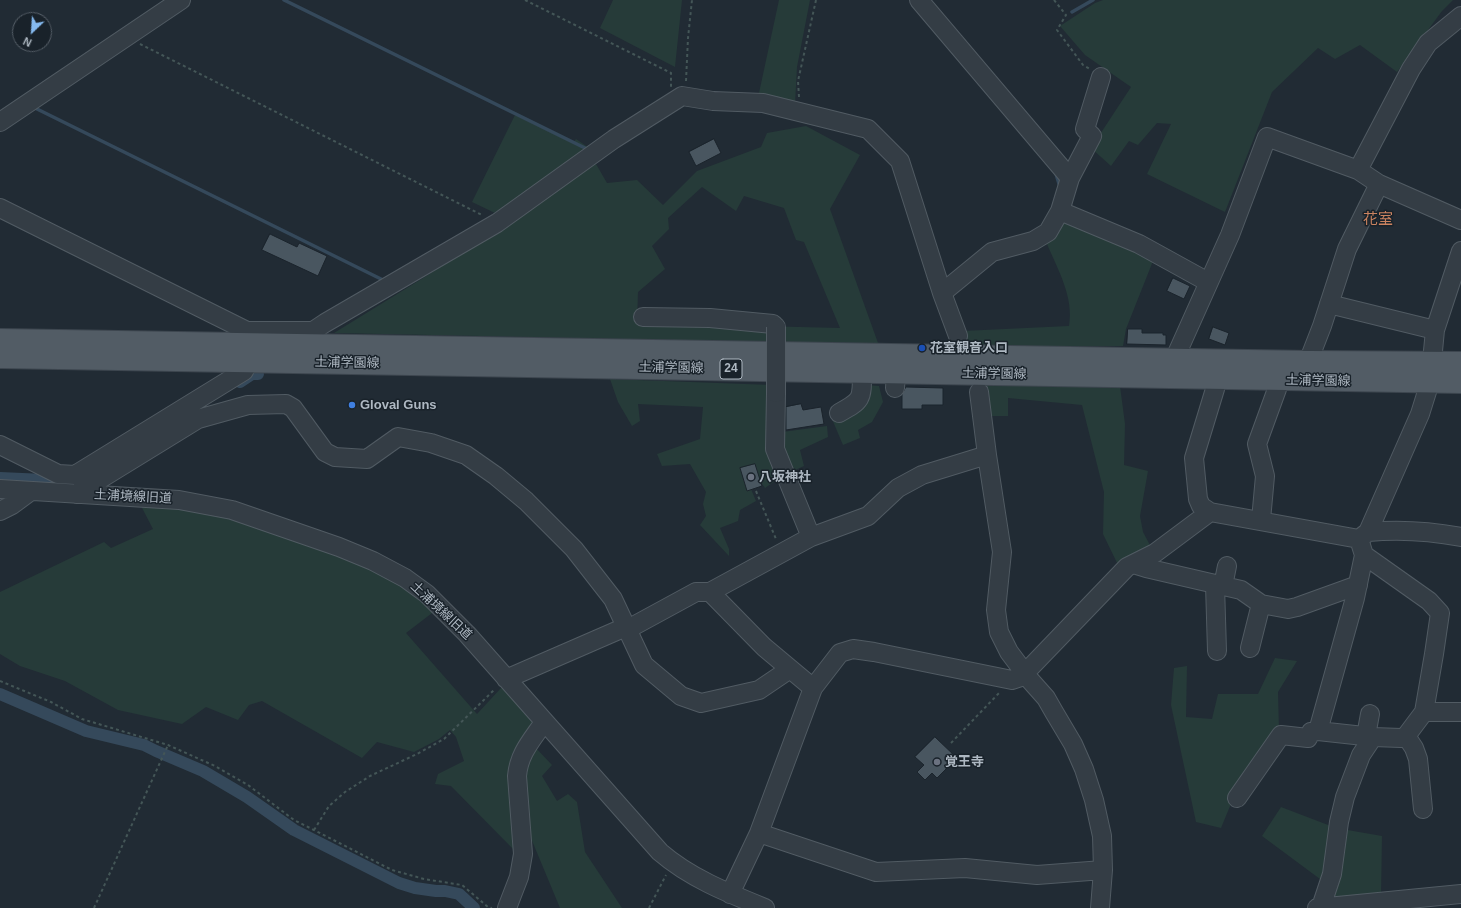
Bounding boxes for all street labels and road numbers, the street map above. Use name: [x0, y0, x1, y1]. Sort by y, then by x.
street label: 土浦学園線: [314, 355, 380, 371]
road number: 24: [720, 359, 742, 379]
street label: 土浦学園線: [638, 360, 704, 376]
street label: 土浦学園線: [961, 366, 1027, 382]
street label: 土浦学園線: [1285, 373, 1351, 389]
street label: 土浦境線旧道: [94, 487, 172, 507]
street label: 土浦境線旧道: [407, 579, 475, 643]

